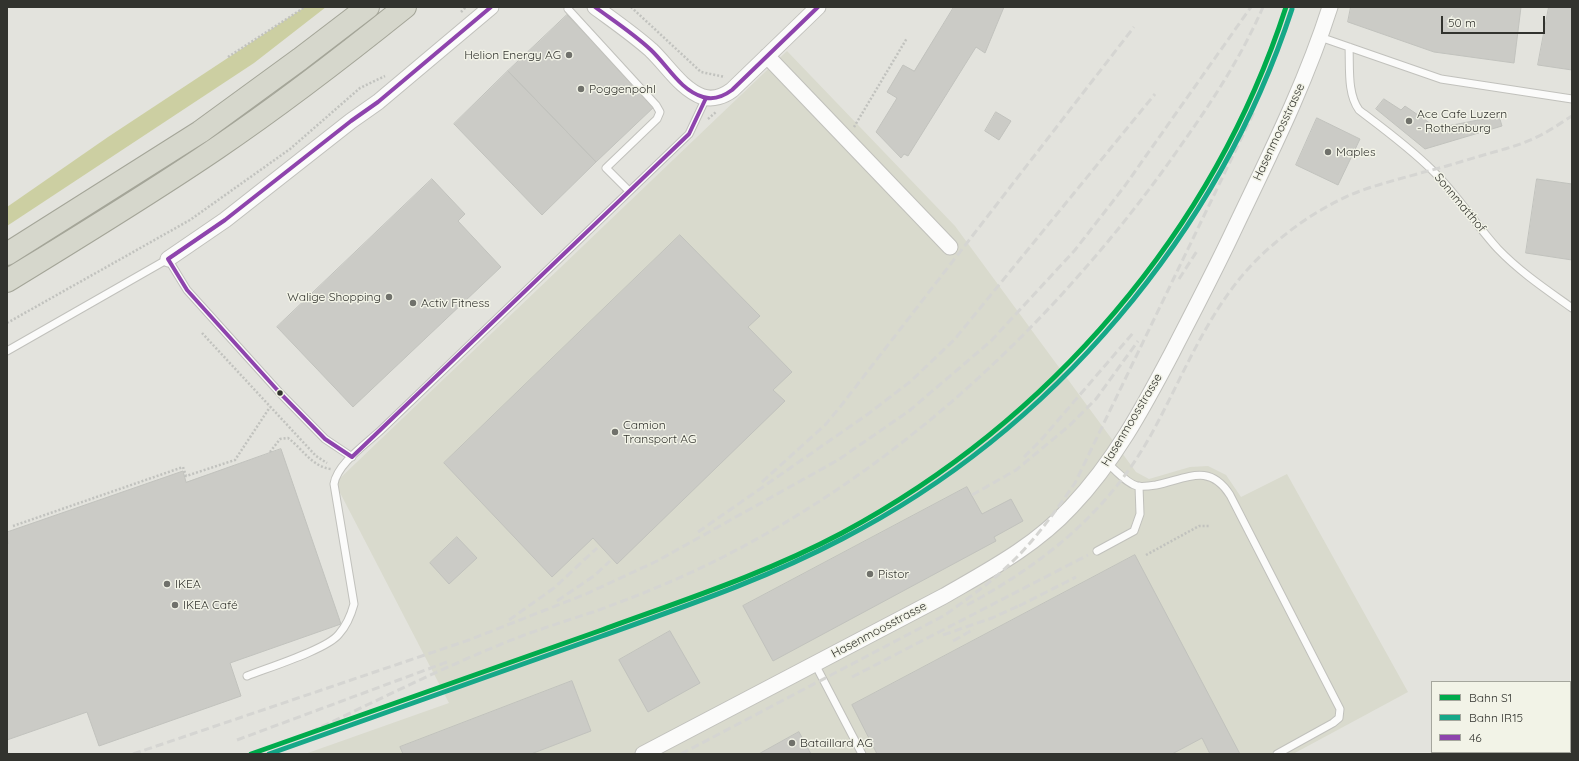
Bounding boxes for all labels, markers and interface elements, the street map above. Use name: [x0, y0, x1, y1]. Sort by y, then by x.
scale bar: [1443, 8, 1547, 34]
text: 50 m: [1448, 15, 1476, 30]
place label: Helion Energy AG: [464, 48, 561, 62]
marker: Helion Energy AG: [564, 50, 574, 60]
street label: Hasenmoosstrasse: [1250, 81, 1308, 183]
place label: Poggenpohl: [589, 82, 656, 96]
marker: Poggenpohl: [576, 84, 586, 94]
place label: Ace Cafe Luzern - Rothenburg: [1417, 107, 1507, 135]
marker: Ace Cafe Luzern - Rothenburg: [1404, 116, 1414, 126]
place label: Maples: [1336, 145, 1376, 159]
marker: Maples: [1323, 147, 1333, 157]
street label: Sonnmatthof: [1431, 171, 1489, 235]
place label: Walige Shopping: [287, 290, 381, 304]
marker: Walige Shopping: [384, 292, 394, 302]
place label: Activ Fitness: [421, 296, 490, 310]
marker: Activ Fitness: [408, 298, 418, 308]
street label: Hasenmoosstrasse: [1099, 371, 1165, 469]
unlabelled marker: [275, 388, 285, 398]
place label: Camion Transport AG: [623, 418, 696, 446]
marker: Camion Transport AG: [610, 427, 620, 437]
place label: Pistor: [878, 567, 909, 581]
marker: Pistor: [865, 569, 875, 579]
place label: IKEA: [175, 577, 201, 591]
marker: IKEA: [162, 579, 172, 589]
place label: IKEA Café: [183, 598, 238, 612]
street label: Hasenmoosstrasse: [829, 599, 929, 661]
marker: IKEA Café: [170, 600, 180, 610]
legend: [1431, 681, 1571, 753]
text: Bahn S1: [1469, 690, 1512, 705]
text: Bahn IR15: [1469, 710, 1523, 725]
text: 46: [1469, 730, 1482, 745]
place label: Bataillard AG: [800, 736, 873, 750]
marker: Bataillard AG: [787, 738, 797, 748]

